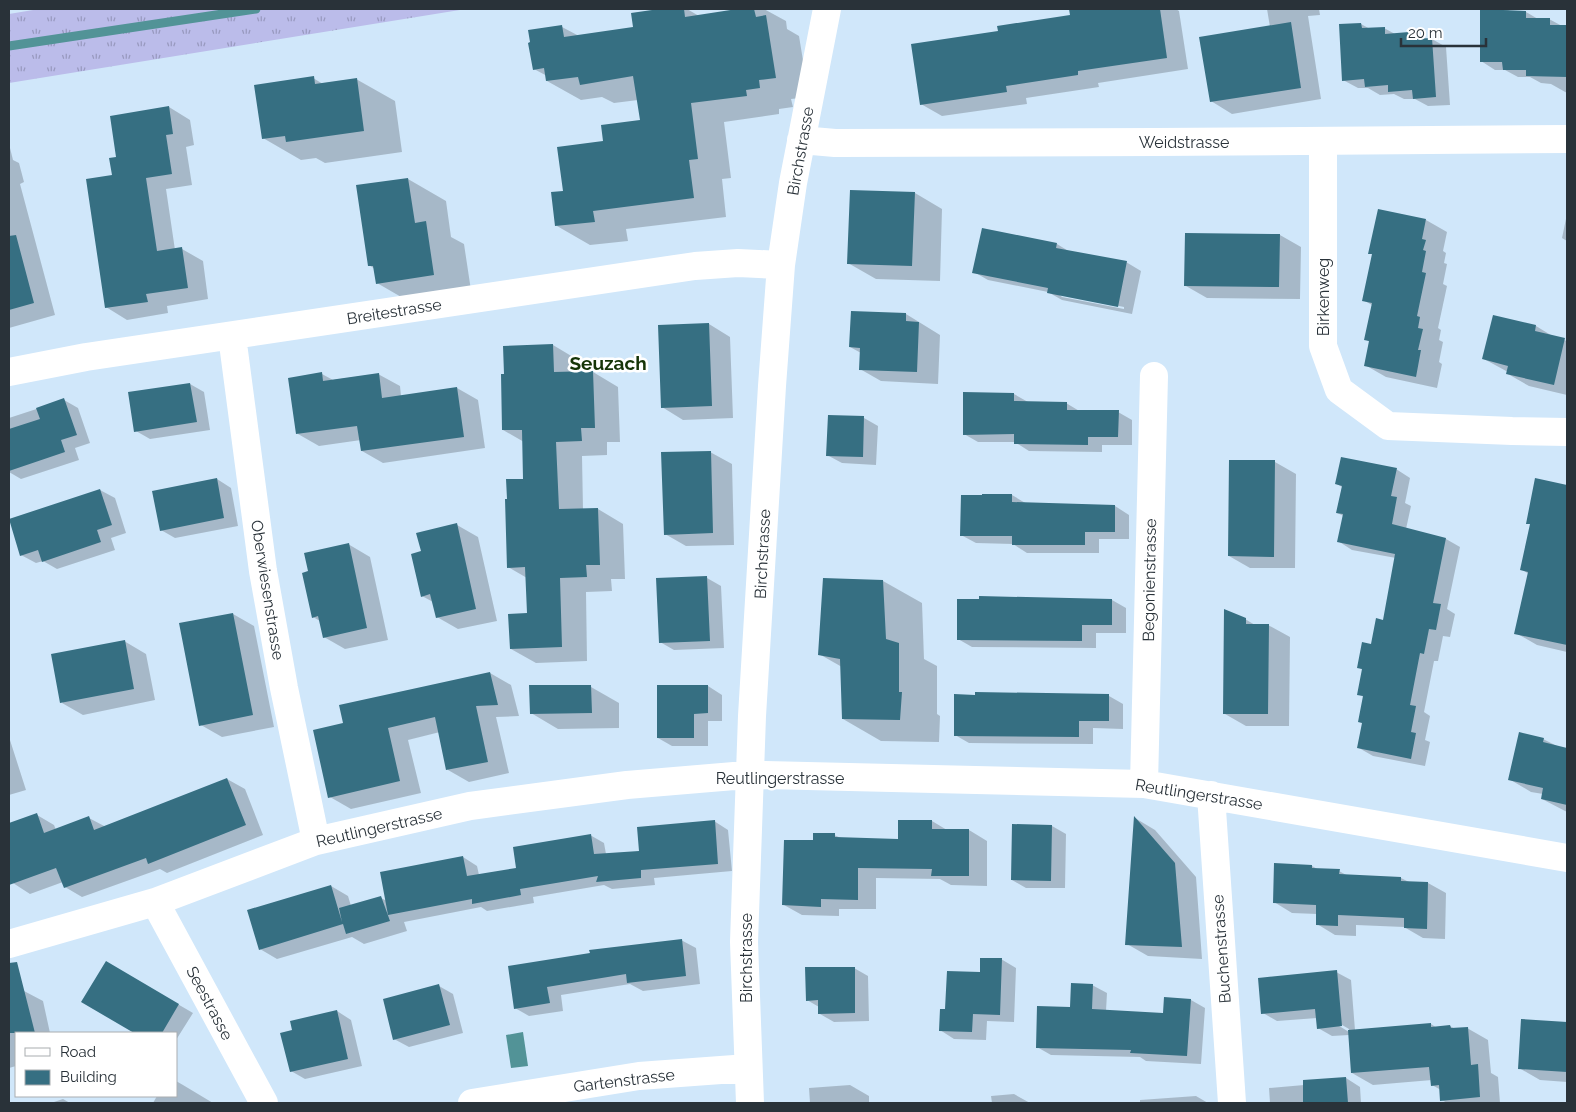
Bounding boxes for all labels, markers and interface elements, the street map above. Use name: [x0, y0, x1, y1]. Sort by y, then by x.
scale bar: [1401, 15, 1486, 47]
text: 20 m: [1408, 24, 1443, 42]
street label: Birchstrasse: [783, 105, 818, 197]
street label: Weidstrasse: [1139, 133, 1229, 152]
street label: Birkenweg: [1314, 258, 1333, 336]
street label: Breitestrasse: [345, 295, 443, 328]
district label: Seuzach: [569, 352, 647, 374]
street label: Birchstrasse: [751, 509, 774, 599]
street label: Begonienstrasse: [1139, 518, 1160, 642]
street label: Oberwiesenstrasse: [247, 519, 288, 661]
street label: Reutlingerstrasse: [716, 769, 844, 788]
street label: Reutlingerstrasse: [1134, 775, 1264, 814]
street label: Reutlingerstrasse: [314, 804, 444, 851]
street label: Buchenstrasse: [1208, 894, 1235, 1004]
street label: Birchstrasse: [737, 913, 756, 1003]
street label: Seestrasse: [182, 963, 237, 1043]
legend: [15, 1032, 178, 1097]
text: Road: [60, 1043, 96, 1061]
street label: Gartenstrasse: [572, 1065, 676, 1096]
text: Building: [60, 1068, 117, 1086]

